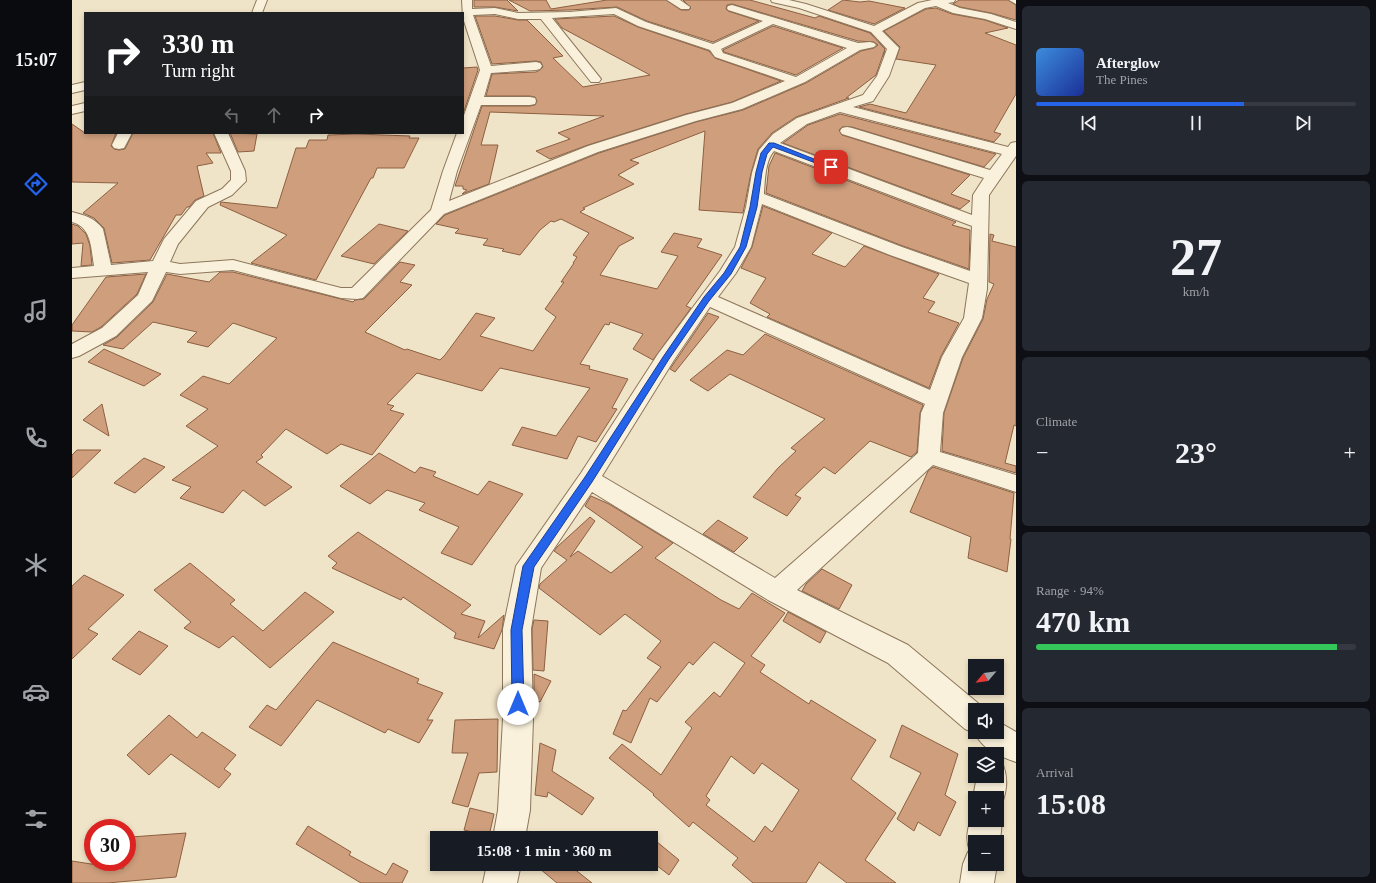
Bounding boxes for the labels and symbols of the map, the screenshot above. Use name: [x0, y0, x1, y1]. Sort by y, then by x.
pin: [814, 150, 848, 184]
north arrow: [968, 659, 1004, 695]
position arrow: [497, 683, 539, 725]
speed limit sign: 30: [84, 819, 136, 871]

